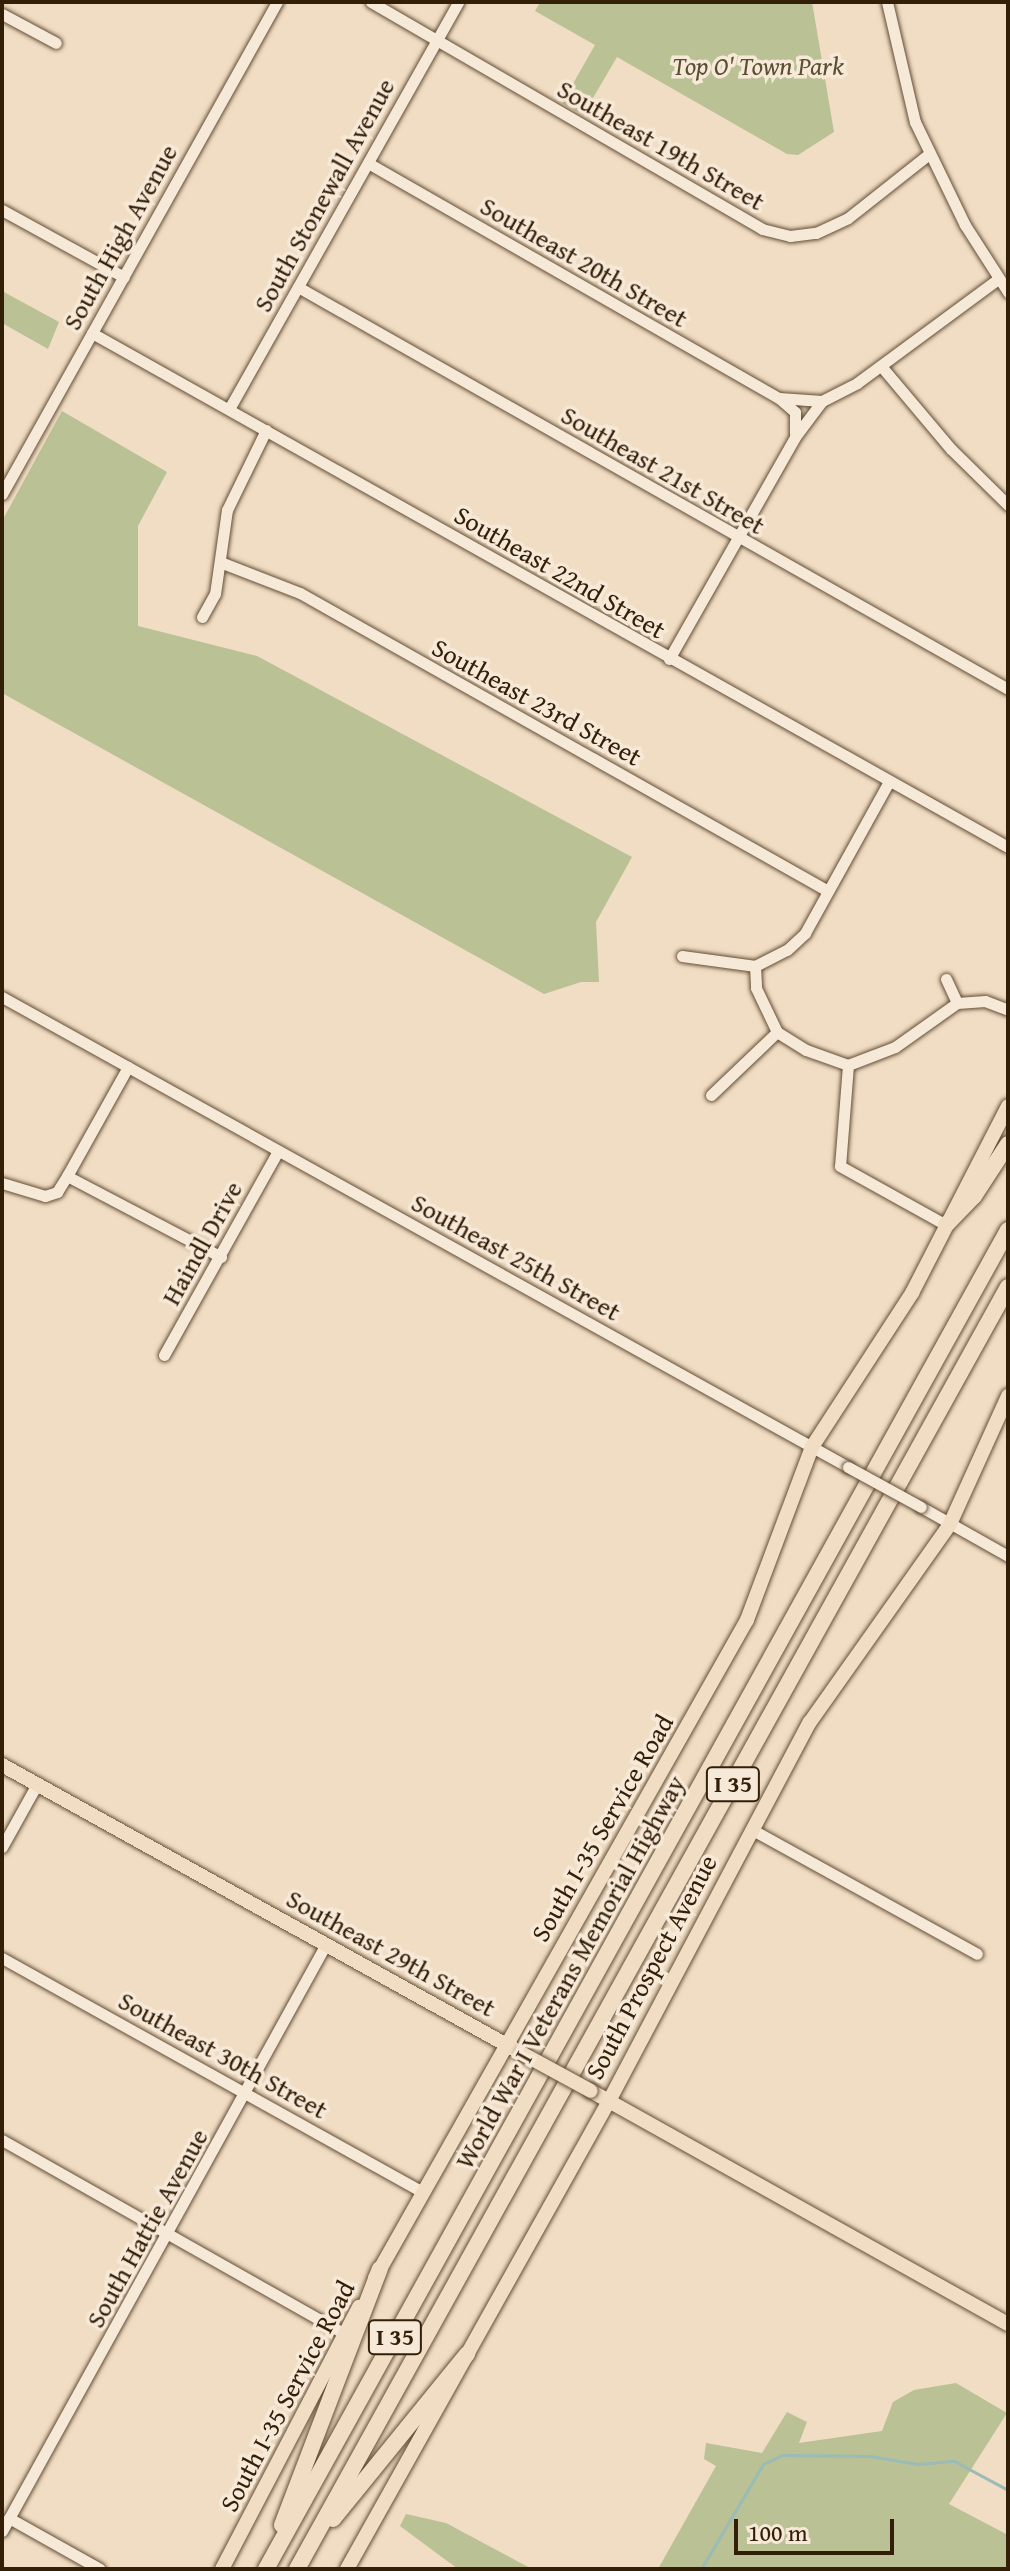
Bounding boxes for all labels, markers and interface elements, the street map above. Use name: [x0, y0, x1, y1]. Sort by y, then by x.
park label: Top O' Town Park: [672, 50, 844, 82]
street label: South Stonewall Avenue: [247, 73, 401, 317]
street label: Southeast 19th Street: [552, 73, 770, 217]
street label: South High Avenue: [56, 139, 184, 335]
street label: Southeast 20th Street: [475, 190, 693, 334]
street label: Southeast 21st Street: [556, 399, 770, 541]
street label: Southeast 22nd Street: [449, 499, 671, 645]
street label: Southeast 23rd Street: [427, 632, 647, 772]
street label: Haindl Drive: [155, 1176, 249, 1310]
street label: Southeast 25th Street: [406, 1187, 626, 1327]
street label: South I-35 Service Road: [524, 1709, 680, 1947]
road number: I 35: [705, 1764, 761, 1804]
street label: World War I Veterans Memorial Highway: [449, 1770, 691, 2174]
street label: South Prospect Avenue: [579, 1849, 723, 2085]
street label: Southeast 29th Street: [281, 1883, 501, 2023]
street label: Southeast 30th Street: [113, 1985, 333, 2125]
street label: South Hattie Avenue: [79, 2123, 215, 2333]
street label: South I-35 Service Road: [213, 2275, 361, 2517]
road number: I 35: [367, 2317, 423, 2357]
scale bar: [738, 2503, 898, 2553]
text: 100 m: [748, 2515, 808, 2550]

